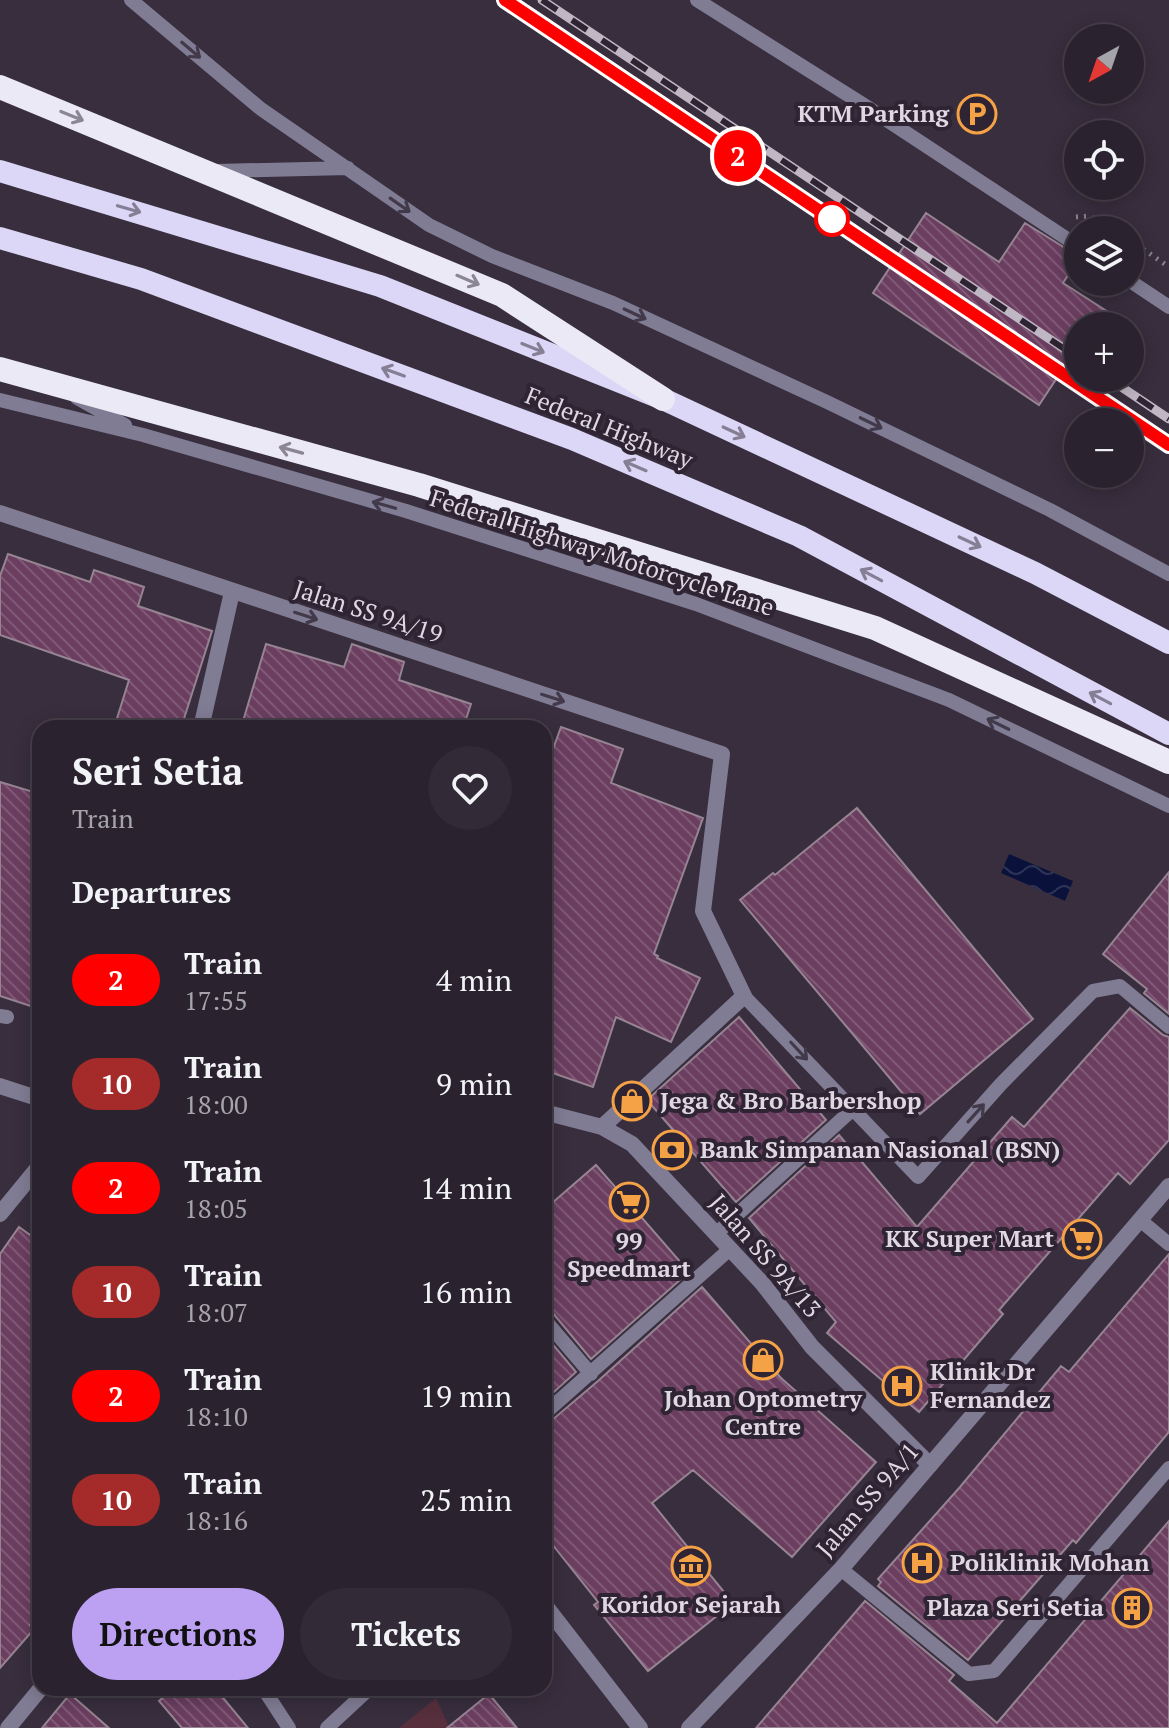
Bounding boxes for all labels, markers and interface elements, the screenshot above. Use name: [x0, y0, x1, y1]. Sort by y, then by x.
north arrow: [1064, 24, 1144, 104]
map controls: [1064, 24, 1144, 488]
one-way arrow: [180, 41, 201, 59]
parking icon: KTM Parking: [956, 93, 998, 135]
place label: KTM Parking: [798, 97, 949, 129]
one-way arrow: [59, 110, 84, 125]
button: locate: [1064, 120, 1144, 200]
line badge: 2: [712, 130, 764, 182]
text: 2: [730, 137, 746, 174]
one-way arrow: [389, 196, 410, 213]
one-way arrow: [115, 202, 141, 217]
unlabelled marker: [815, 202, 849, 236]
button: layers: [1064, 216, 1144, 296]
one-way arrow: [455, 274, 479, 289]
one-way arrow: [622, 307, 647, 322]
button: +: [1064, 312, 1144, 392]
one-way arrow: [520, 341, 545, 356]
one-way arrow: [381, 364, 406, 378]
street label: Federal Highway: [521, 379, 699, 476]
button: −: [1064, 408, 1144, 488]
one-way arrow: [858, 416, 882, 431]
one-way arrow: [722, 425, 746, 440]
one-way arrow: [279, 442, 305, 457]
one-way arrow: [623, 458, 648, 473]
street label: Federal Highway Motorcycle Lane: [426, 481, 778, 623]
one-way arrow: [372, 497, 397, 511]
one-way arrow: [957, 535, 981, 550]
one-way arrow: [860, 566, 883, 582]
street label: Jalan SS 9A/19: [290, 572, 447, 650]
one-way arrow: [293, 610, 318, 625]
one-way arrow: [1089, 689, 1113, 705]
one-way arrow: [540, 692, 565, 706]
one-way arrow: [986, 716, 1010, 731]
text: Seri Setia: [72, 746, 243, 796]
button: heart: [428, 746, 512, 830]
text: Train: [72, 801, 134, 835]
text: Departures: [72, 872, 231, 912]
text: Train: [184, 943, 262, 983]
text: 4 min: [436, 960, 512, 1000]
text: 2: [108, 961, 124, 998]
text: 17:55: [184, 983, 248, 1017]
one-way arrow: [790, 1041, 809, 1061]
text: Train: [184, 1047, 262, 1087]
text: 9 min: [436, 1064, 512, 1104]
text: 10: [100, 1065, 132, 1102]
shop icon: Jega & Bro Barbershop: [611, 1080, 653, 1122]
place label: Jega & Bro Barbershop: [660, 1084, 921, 1116]
text: 18:00: [184, 1087, 248, 1121]
one-way arrow: [966, 1103, 984, 1123]
bank icon: Bank Simpanan Nasional (BSN): [651, 1129, 693, 1171]
place label: Bank Simpanan Nasional (BSN): [700, 1133, 1060, 1165]
text: Train: [184, 1151, 262, 1191]
text: 14 min: [420, 1168, 512, 1208]
text: 2: [108, 1169, 124, 1206]
supermarket icon: 99 Speedmart: [608, 1181, 650, 1223]
street label: Jalan SS 9A/13: [703, 1187, 828, 1324]
text: 18:05: [184, 1191, 248, 1225]
supermarket icon: KK Super Mart: [1061, 1218, 1103, 1260]
place label: KK Super Mart: [885, 1222, 1054, 1254]
place label: 99 Speedmart: [567, 1224, 691, 1284]
text: Train: [184, 1255, 262, 1295]
text: 16 min: [420, 1272, 512, 1312]
text: 10: [100, 1273, 132, 1310]
text: 18:07: [184, 1295, 248, 1329]
shop icon: Johan Optometry Centre: [742, 1339, 784, 1381]
place label: Klinik Dr Fernandez: [930, 1355, 1051, 1415]
text: Train: [184, 1359, 262, 1399]
hospital icon: Klinik Dr Fernandez: [881, 1365, 923, 1407]
text: 19 min: [420, 1376, 512, 1416]
text: 2: [108, 1377, 124, 1414]
place label: Johan Optometry Centre: [664, 1382, 863, 1442]
text: 18:10: [184, 1399, 248, 1433]
street label: Jalan SS 9A/1: [809, 1435, 926, 1563]
text: Train: [184, 1463, 262, 1503]
text: 25 min: [420, 1480, 512, 1520]
text: 10: [100, 1481, 132, 1518]
text: 18:16: [184, 1503, 248, 1537]
hospital icon: Poliklinik Mohan: [901, 1542, 943, 1584]
museum icon: Koridor Sejarah: [670, 1545, 712, 1587]
place label: Poliklinik Mohan: [950, 1546, 1150, 1578]
building icon: Plaza Seri Setia: [1111, 1587, 1153, 1629]
button: Directions: [72, 1588, 284, 1680]
button: Tickets: [300, 1588, 512, 1680]
place label: Koridor Sejarah: [601, 1588, 782, 1620]
place label: Plaza Seri Setia: [927, 1591, 1105, 1623]

